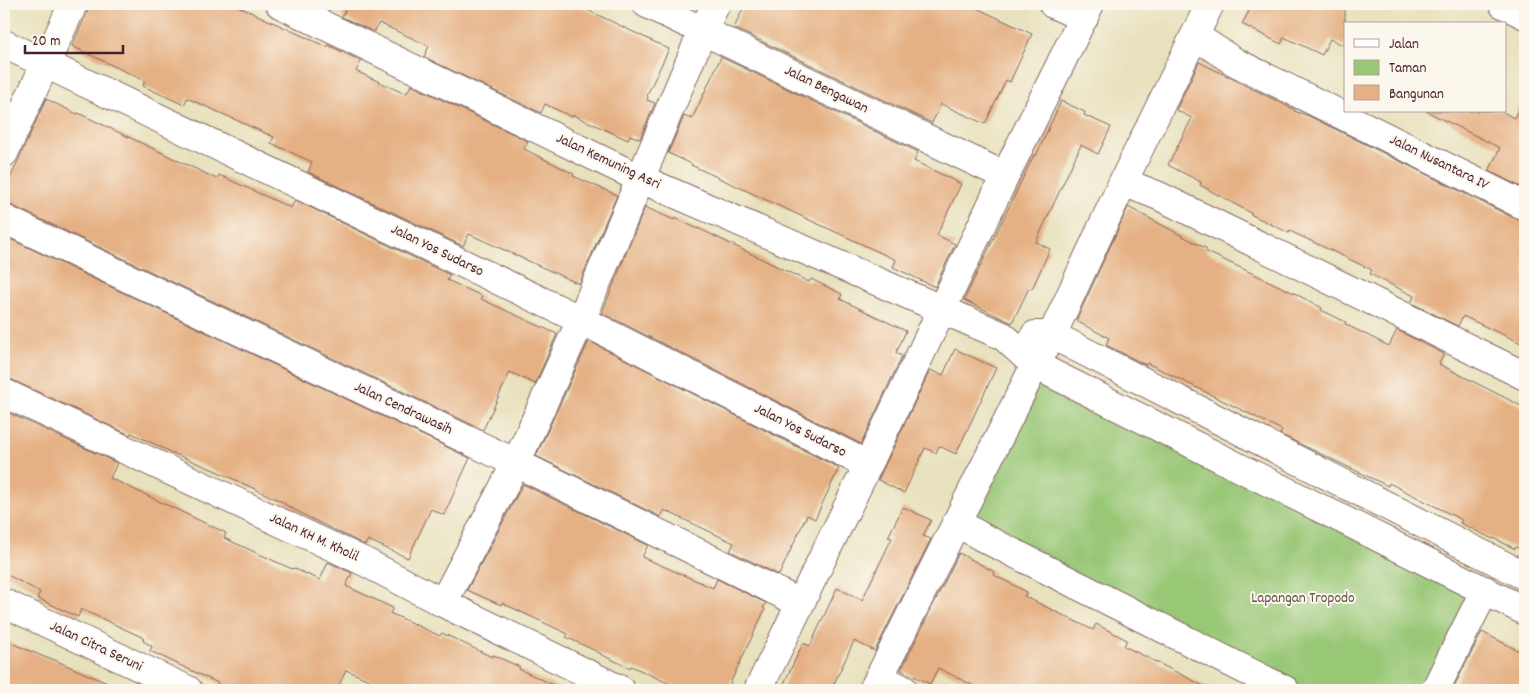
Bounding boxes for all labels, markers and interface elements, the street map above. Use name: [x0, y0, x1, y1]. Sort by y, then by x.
scale bar: [25, 22, 122, 54]
legend: [1344, 22, 1506, 112]
text: 20 m: [32, 31, 60, 53]
text: Jalan: [1389, 34, 1419, 56]
text: Taman: [1389, 58, 1426, 80]
street label: Jalan Bengawan: [780, 60, 872, 120]
text: Bangunan: [1389, 84, 1444, 106]
street label: Jalan Kemuning Asri: [552, 128, 664, 196]
street label: Jalan Nusantara IV: [1386, 129, 1493, 197]
street label: Jalan Yos Sudarso: [387, 219, 488, 283]
street label: Jalan Cendrawasih: [350, 376, 456, 442]
street label: Jalan Yos Sudarso: [750, 398, 850, 464]
street label: Jalan KH M. Kholil: [266, 508, 363, 569]
park label: Lapangan Tropodo: [1251, 588, 1355, 610]
street label: Jalan Citra Seruni: [46, 616, 146, 678]

